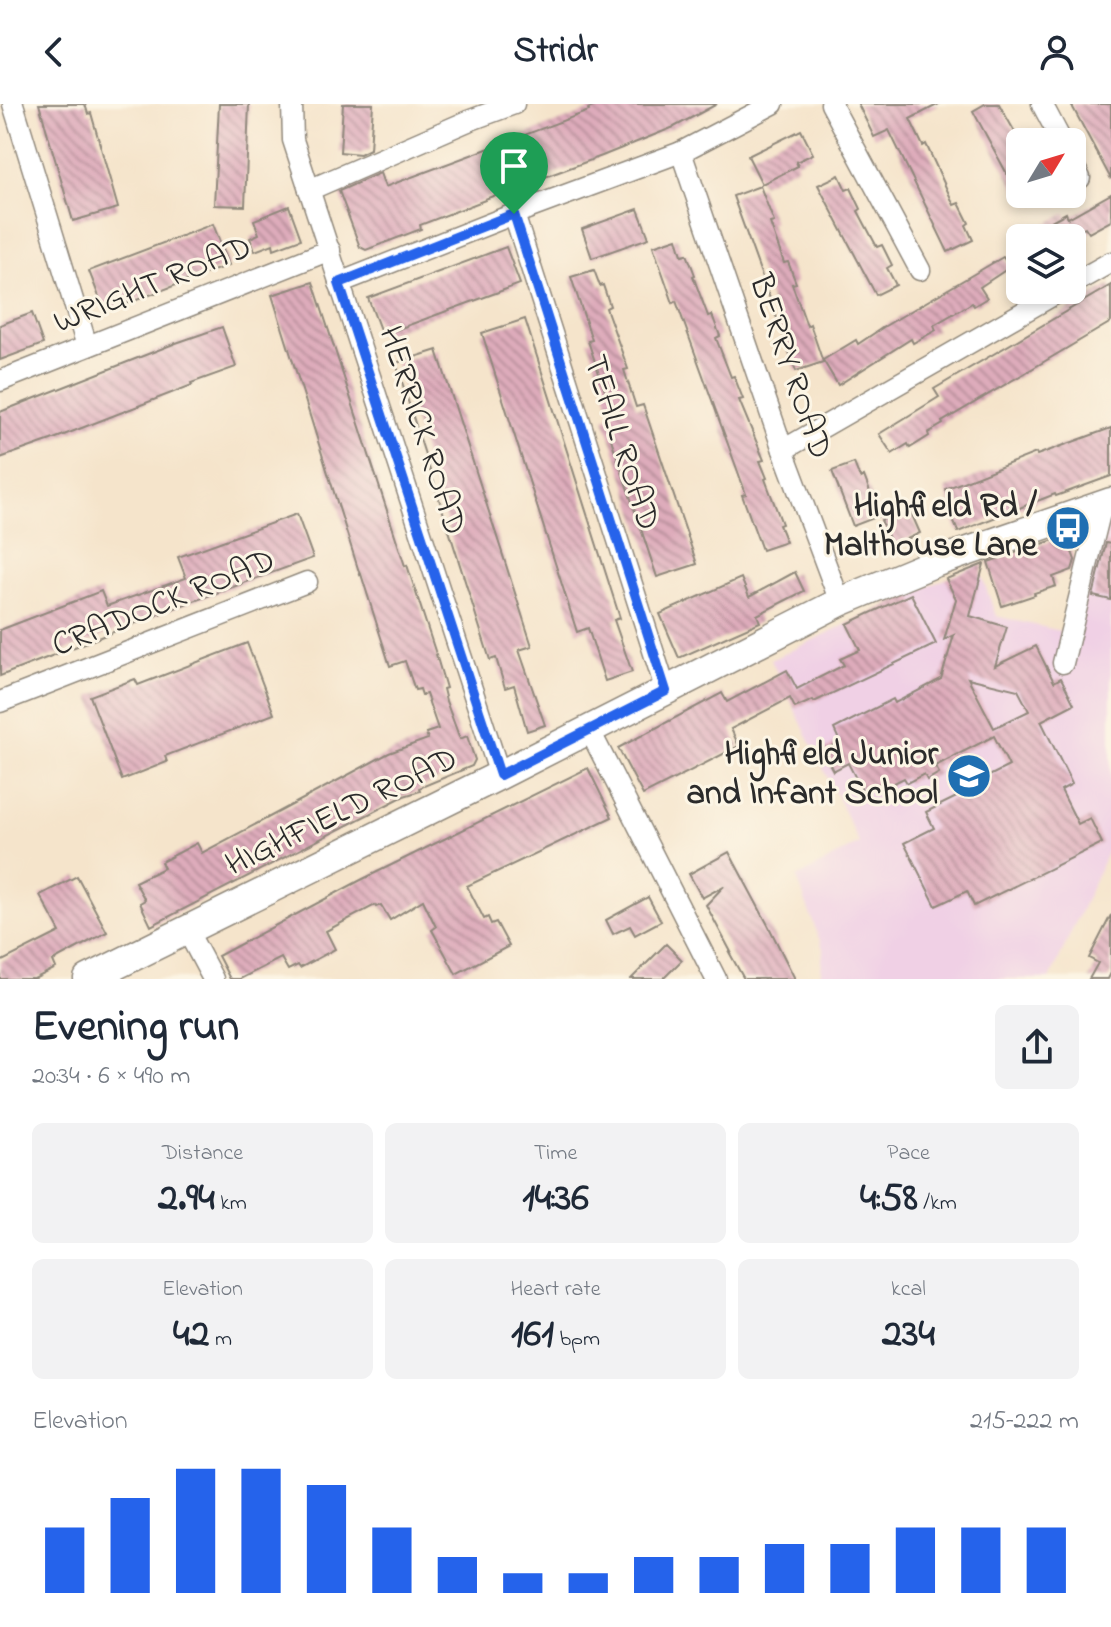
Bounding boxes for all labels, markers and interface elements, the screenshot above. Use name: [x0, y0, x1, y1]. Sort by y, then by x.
text: Stridr: [513, 26, 598, 79]
icon: back: [32, 30, 76, 74]
icon: person: [1035, 30, 1079, 74]
north arrow: [1006, 128, 1086, 208]
map controls: [1006, 128, 1086, 304]
pin: [480, 132, 548, 214]
icon: arrive: [492, 144, 536, 188]
street label: WRIGHT ROAD: [46, 224, 260, 348]
button: layers: [1006, 224, 1086, 304]
street label: BERRY ROAD: [734, 267, 844, 466]
street label: HERRICK ROAD: [364, 320, 478, 542]
street label: TEALL ROAD: [568, 349, 672, 537]
place label: Highfield Rd / Malthouse Lane: [824, 483, 1038, 572]
bus stop icon: Highfield Rd / Malthouse Lane: [1044, 504, 1092, 552]
street label: CRADOCK ROAD: [45, 536, 283, 672]
place label: Highfield Junior and Infant School: [687, 731, 939, 820]
street label: HIGHFIELD ROAD: [217, 735, 467, 891]
school or university icon: Highfield Junior and Infant School: [945, 752, 993, 800]
text: Evening run: [32, 996, 239, 1060]
button: share: [995, 1005, 1079, 1089]
text: 20:34 · 6 × 490 m: [32, 1058, 190, 1096]
text: Distance: [162, 1138, 243, 1170]
text: Time: [534, 1138, 577, 1170]
text: Pace: [887, 1138, 930, 1170]
text: 2.94: [158, 1170, 215, 1229]
text: 14:36: [522, 1170, 589, 1229]
text: 4:58: [860, 1170, 918, 1229]
text: km: [215, 1188, 247, 1220]
text: /km: [918, 1188, 957, 1220]
text: Elevation: [162, 1274, 243, 1306]
text: Heart rate: [510, 1274, 601, 1306]
text: kcal: [891, 1274, 926, 1306]
text: 42: [173, 1306, 209, 1365]
text: 161: [511, 1306, 554, 1365]
text: 234: [882, 1306, 935, 1365]
text: m: [209, 1324, 232, 1356]
text: bpm: [554, 1324, 600, 1356]
text: Elevation: [32, 1403, 128, 1441]
text: 215–222 m: [970, 1403, 1079, 1441]

